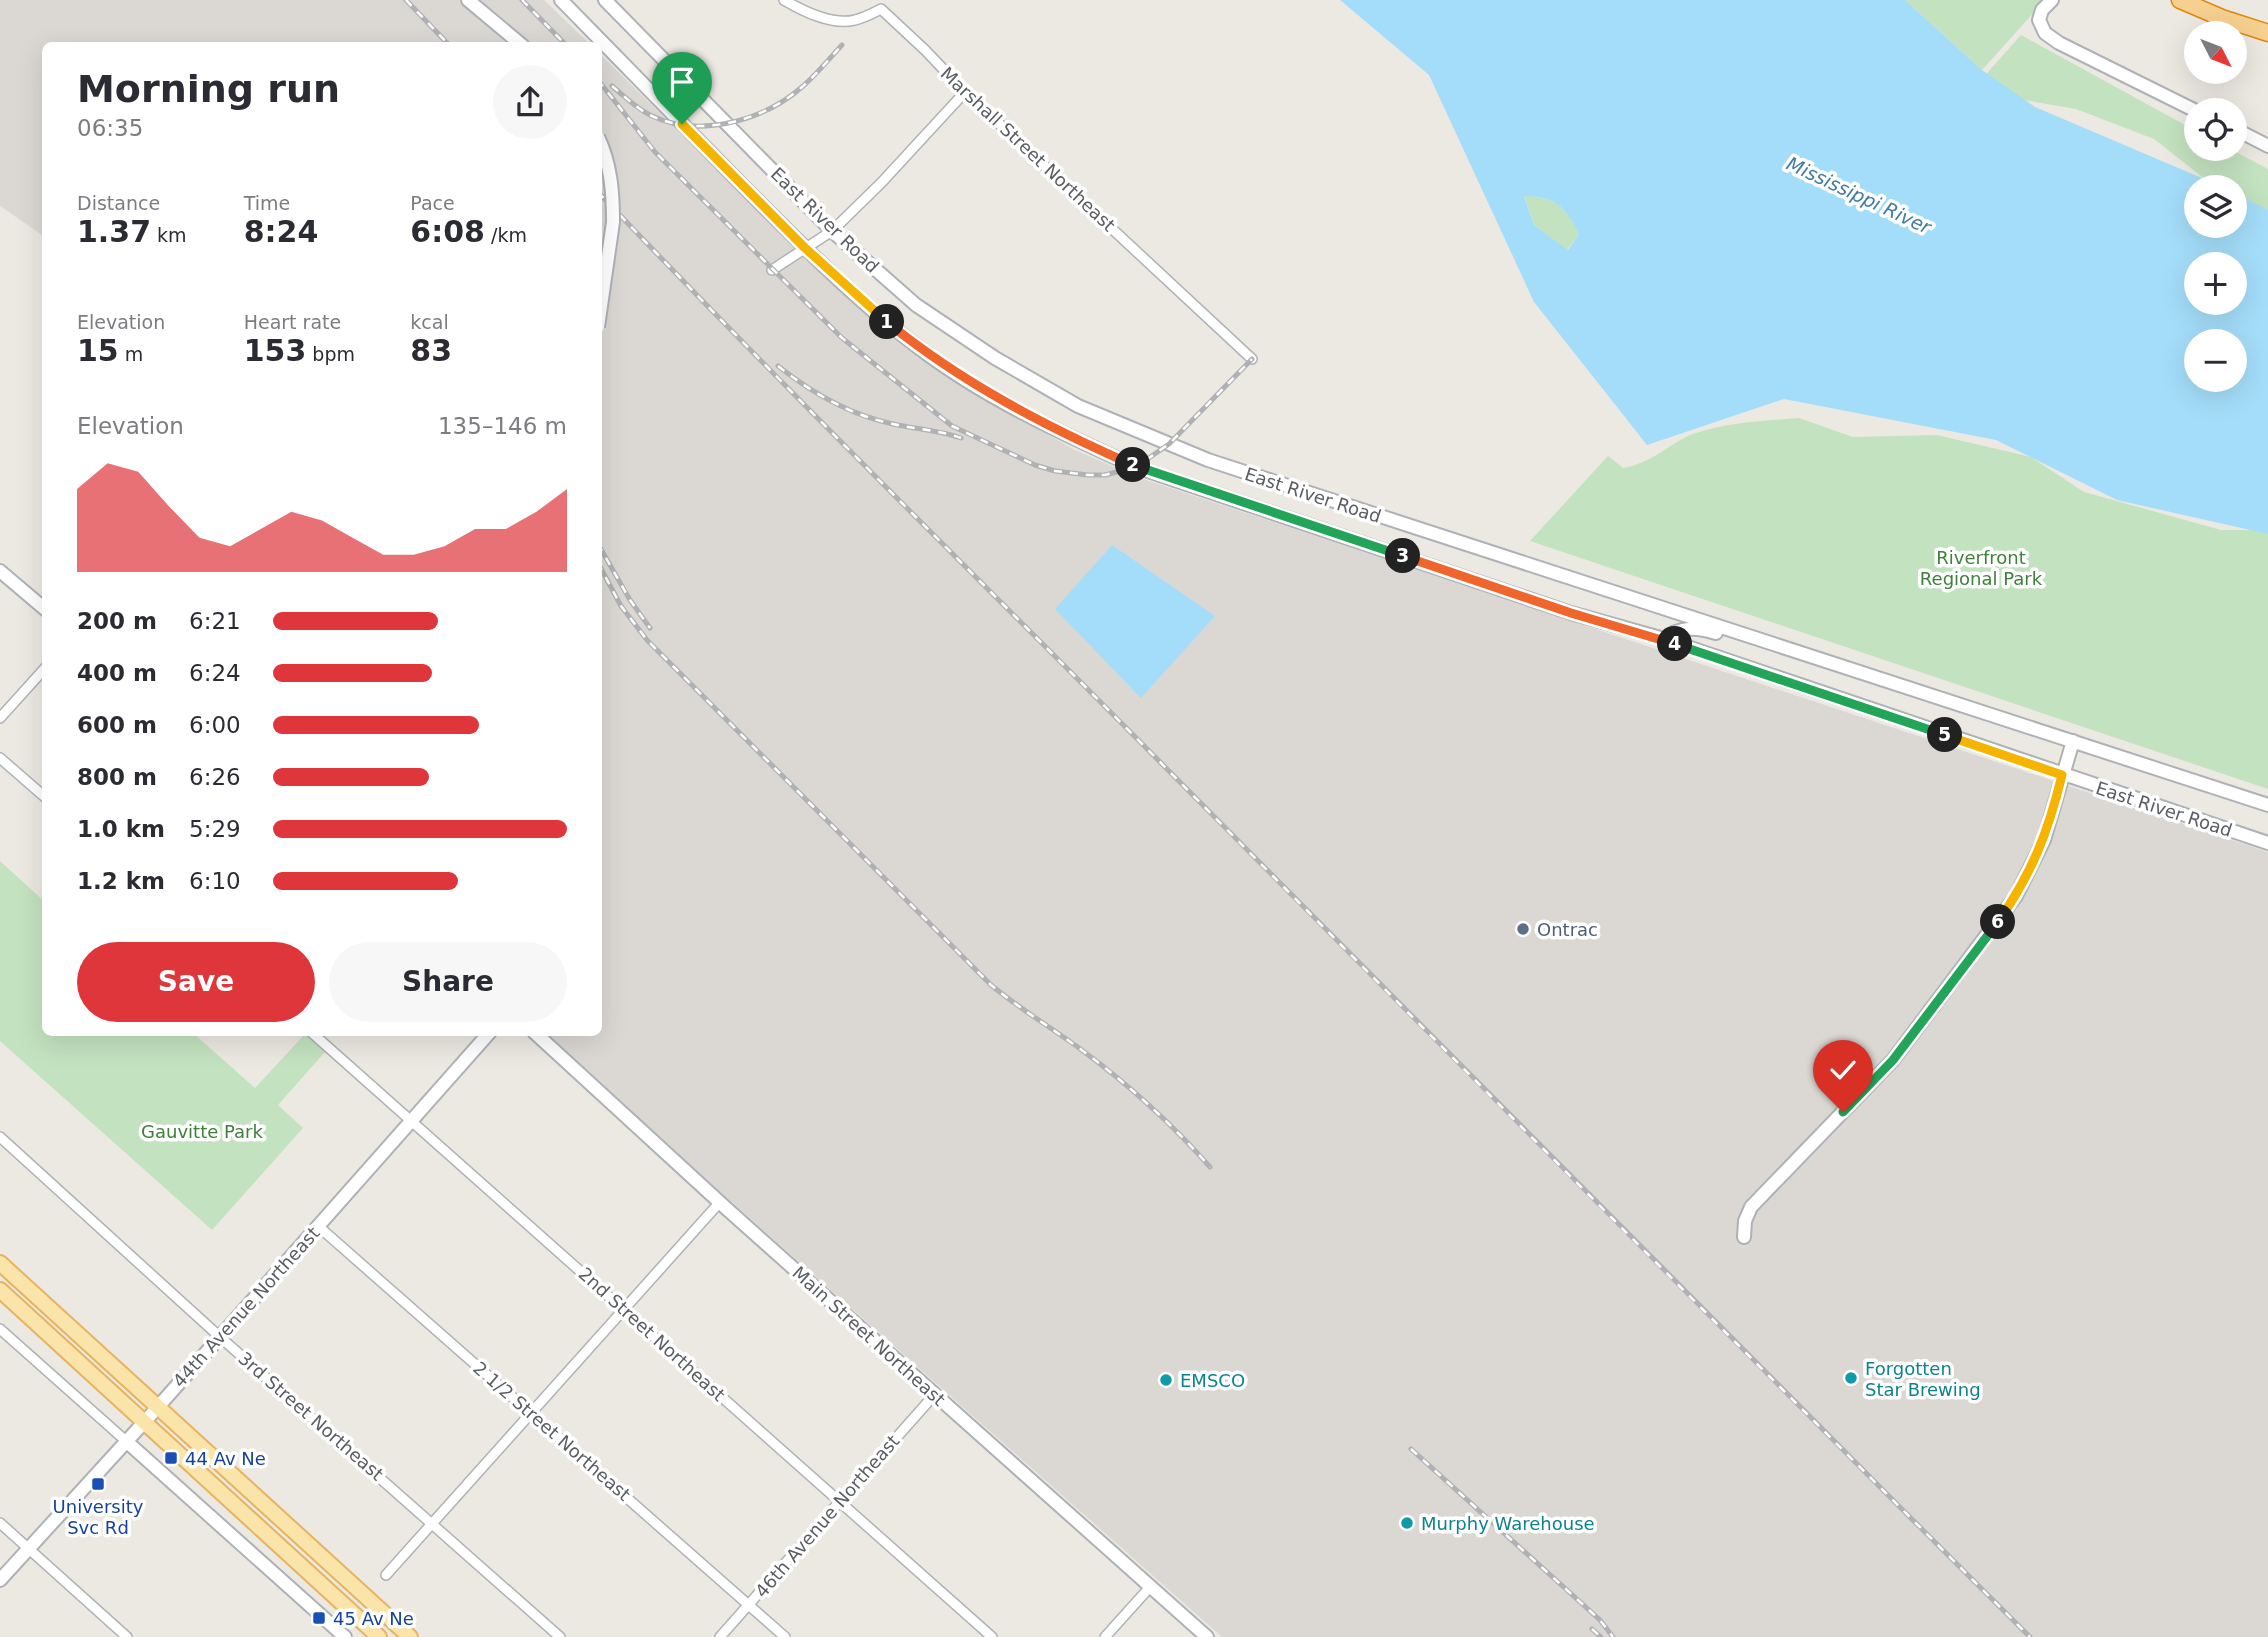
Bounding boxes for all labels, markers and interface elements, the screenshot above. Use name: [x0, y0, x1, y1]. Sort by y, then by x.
north arrow: [2184, 21, 2247, 84]
map controls: [2184, 21, 2247, 392]
pin: [652, 52, 712, 124]
icon: arrive: [663, 63, 701, 101]
street label: Marshall Street Northeast: [936, 63, 1120, 235]
button: share: [493, 65, 567, 139]
text: Morning run: [77, 67, 340, 111]
button: locate: [2184, 98, 2247, 161]
text: 06:35: [77, 115, 143, 141]
water label: Mississippi River: [1783, 152, 1936, 239]
street label: East River Road: [767, 163, 883, 277]
button: layers: [2184, 175, 2247, 238]
text: Distance: [77, 192, 160, 214]
text: Time: [244, 192, 290, 214]
text: Pace: [410, 192, 455, 214]
text: 1.37: [77, 214, 151, 249]
text: 8:24: [244, 214, 318, 249]
text: 6:08: [410, 214, 485, 249]
text: km: [151, 224, 187, 246]
text: /km: [485, 224, 527, 246]
button: +: [2184, 252, 2247, 315]
pin: 1: [870, 304, 904, 340]
text: 1: [880, 310, 893, 332]
text: Elevation: [77, 311, 165, 333]
text: Heart rate: [244, 311, 341, 333]
text: kcal: [410, 311, 449, 333]
button: −: [2184, 329, 2247, 392]
text: 15: [77, 333, 119, 368]
text: 153: [244, 333, 306, 368]
text: 83: [410, 333, 452, 368]
text: m: [119, 343, 143, 365]
text: bpm: [306, 343, 355, 365]
text: Elevation: [77, 413, 184, 439]
text: 135–146 m: [438, 413, 567, 439]
pin: 2: [1116, 448, 1150, 482]
text: 2: [1126, 453, 1139, 475]
street label: East River Road: [1242, 463, 1384, 527]
pin: 3: [1386, 538, 1420, 574]
text: 3: [1396, 544, 1409, 566]
park label: Riverfront Regional Park: [1920, 547, 2043, 589]
text: 200 m: [77, 608, 157, 634]
text: 6:21: [189, 608, 241, 634]
pin: 4: [1658, 626, 1692, 662]
text: 4: [1668, 632, 1681, 654]
text: 400 m: [77, 660, 157, 686]
text: 6:24: [189, 660, 241, 686]
text: 600 m: [77, 712, 157, 738]
text: 6:00: [189, 712, 241, 738]
pin: 5: [1927, 718, 1962, 752]
text: 5: [1938, 723, 1951, 745]
text: 800 m: [77, 764, 157, 790]
text: 6:26: [189, 764, 241, 790]
street label: East River Road: [2093, 777, 2235, 841]
text: 1.0 km: [77, 816, 165, 842]
text: 5:29: [189, 816, 241, 842]
text: 1.2 km: [77, 868, 165, 894]
text: 6:10: [189, 868, 241, 894]
pin: 6: [1980, 904, 2016, 940]
text: 6: [1991, 910, 2004, 932]
place label: Ontrac: [1537, 919, 1598, 940]
marker: Ontrac: [1515, 921, 1531, 937]
button: Save: [77, 942, 315, 1022]
button: Share: [329, 942, 567, 1022]
pin: [1813, 1040, 1873, 1112]
icon: check: [1824, 1051, 1862, 1089]
park label: Gauvitte Park: [141, 1121, 263, 1142]
street label: 44th Avenue Northeast: [168, 1222, 324, 1392]
street label: Main Street Northeast: [788, 1262, 950, 1410]
street label: 2nd Street Northeast: [575, 1263, 729, 1405]
street label: 3rd Street Northeast: [234, 1347, 388, 1485]
street label: 2 1/2 Street Northeast: [469, 1357, 635, 1505]
place label: Forgotten Star Brewing: [1865, 1358, 1981, 1400]
place label: EMSCO: [1180, 1370, 1245, 1391]
marker: Forgotten Star Brewing: [1843, 1370, 1859, 1386]
marker: EMSCO: [1158, 1372, 1174, 1388]
street label: 46th Avenue Northeast: [751, 1430, 903, 1602]
place label: 44 Av Ne: [185, 1448, 266, 1469]
marker: 44 Av Ne: [163, 1450, 179, 1466]
marker: University Svc Rd: [90, 1476, 106, 1492]
place label: University Svc Rd: [53, 1496, 144, 1538]
place label: Murphy Warehouse: [1421, 1513, 1595, 1534]
marker: Murphy Warehouse: [1399, 1515, 1415, 1531]
place label: 45 Av Ne: [333, 1608, 414, 1629]
marker: 45 Av Ne: [311, 1610, 327, 1626]

